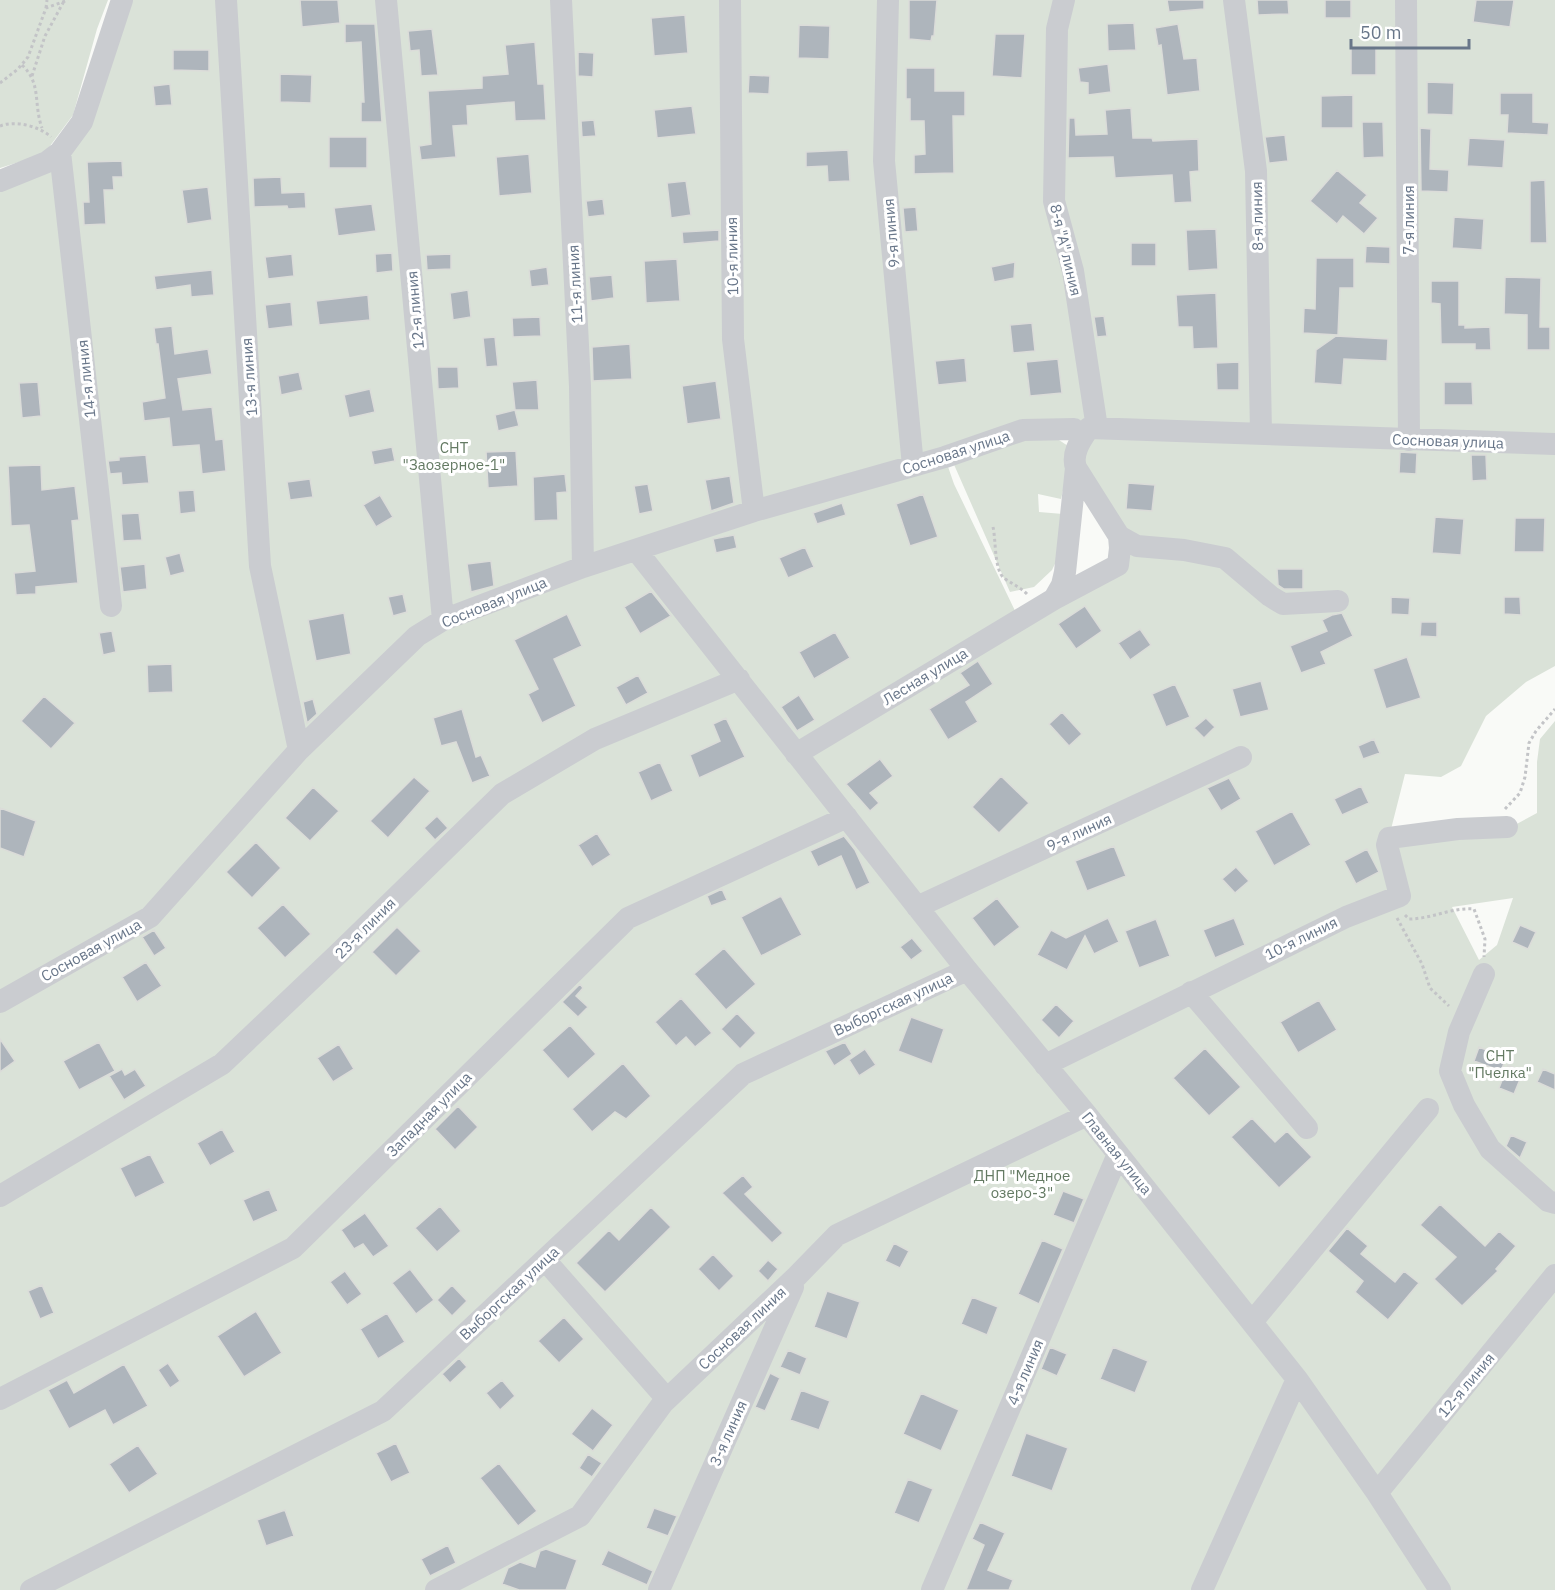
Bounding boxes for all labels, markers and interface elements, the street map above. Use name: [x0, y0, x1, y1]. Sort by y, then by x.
scale bar: [1351, 12, 1470, 50]
text: 50 m: [1360, 21, 1402, 44]
street label: 8-я линия: [1247, 181, 1267, 251]
street label: 7-я линия: [1399, 185, 1418, 255]
street label: 9-я линия: [879, 198, 903, 268]
street label: 8-я "А" линия: [1046, 202, 1086, 298]
street label: 10-я линия: [722, 217, 742, 295]
street label: 11-я линия: [563, 244, 587, 324]
street label: 12-я линия: [402, 270, 428, 350]
street label: 13-я линия: [237, 337, 261, 417]
street label: 14-я линия: [72, 339, 100, 419]
street label: Сосновая улица: [900, 426, 1012, 478]
street label: Сосновая улица: [1392, 430, 1504, 452]
park label: СНТ "Заозерное-1": [403, 438, 505, 474]
street label: Сосновая улица: [439, 572, 549, 632]
street label: Лесная улица: [879, 643, 971, 709]
street label: 9-я линия: [1043, 809, 1115, 855]
street label: 23-я линия: [331, 894, 399, 962]
street label: 10-я линия: [1262, 912, 1340, 964]
street label: Сосновая улица: [37, 915, 145, 985]
street label: Выборгская улица: [830, 968, 956, 1040]
park label: СНТ "Пчелка": [1468, 1046, 1532, 1082]
street label: Западная улица: [382, 1067, 476, 1161]
street label: Главная улица: [1078, 1108, 1156, 1198]
park label: ДНП "Медное озеро-3": [974, 1166, 1070, 1202]
street label: Выборгская улица: [455, 1242, 563, 1344]
street label: Сосновая линия: [694, 1282, 790, 1374]
street label: 4-я линия: [1003, 1336, 1047, 1408]
street label: 12-я линия: [1433, 1349, 1499, 1421]
street label: 3-я линия: [705, 1397, 751, 1469]

